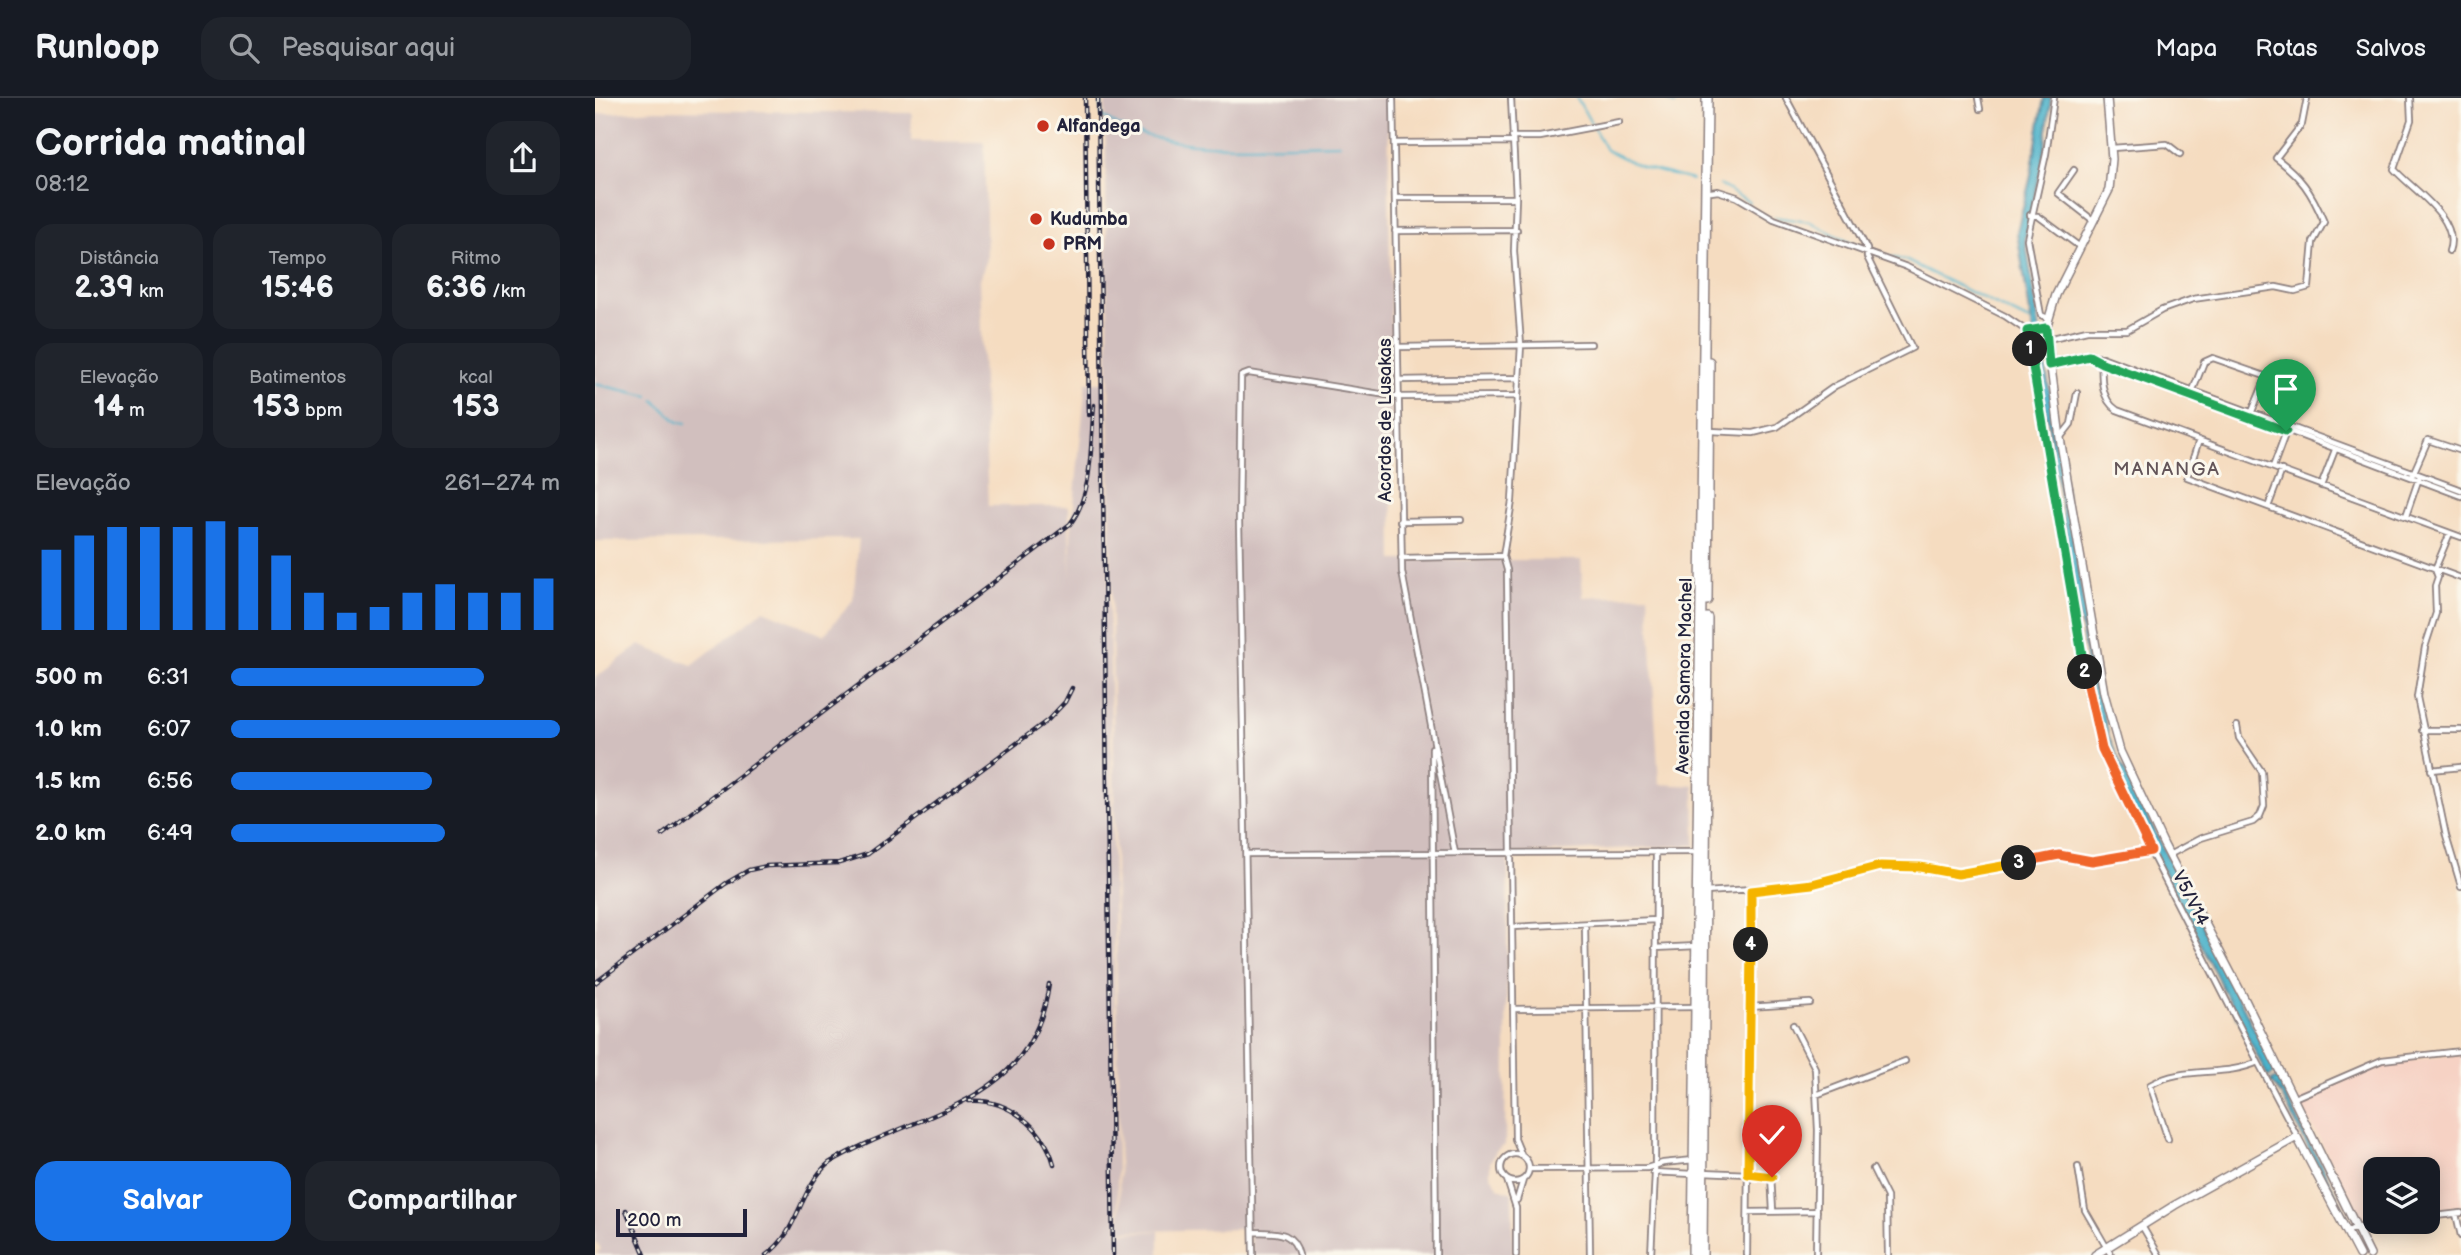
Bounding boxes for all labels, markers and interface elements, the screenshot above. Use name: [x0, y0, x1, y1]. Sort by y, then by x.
search box: [201, 17, 691, 80]
text: Runloop: [35, 28, 159, 68]
icon: search: [225, 29, 263, 67]
text: Pesquisar aqui: [281, 33, 455, 64]
text: Mapa: [2155, 34, 2217, 63]
text: Rotas: [2255, 34, 2318, 63]
text: Salvos: [2356, 34, 2426, 63]
place label: Alfandega: [1056, 116, 1140, 137]
marker: Alfandega: [1035, 118, 1051, 134]
text: Corrida matinal: [35, 121, 306, 166]
button: share: [486, 121, 560, 195]
text: 08:12: [35, 170, 89, 198]
place label: Kudumba: [1050, 209, 1128, 230]
marker: Kudumba: [1028, 211, 1044, 227]
place label: PRM: [1063, 234, 1102, 255]
marker: PRM: [1041, 236, 1057, 252]
text: Distância: [79, 247, 159, 270]
text: Tempo: [268, 247, 327, 270]
text: Ritmo: [451, 247, 501, 270]
text: 2.39: [74, 270, 134, 306]
text: 15:46: [261, 270, 334, 306]
text: 6:36: [426, 270, 487, 306]
text: km: [134, 280, 164, 303]
text: /km: [487, 280, 526, 303]
pin: 1: [2013, 331, 2047, 366]
text: 1: [2026, 337, 2034, 360]
street label: Acordos de Lusakas: [1375, 338, 1396, 502]
pin: [2256, 359, 2316, 431]
text: Elevação: [80, 366, 159, 389]
text: Batimentos: [249, 366, 346, 389]
text: kcal: [459, 366, 493, 389]
icon: arrive: [2267, 370, 2305, 408]
text: 14: [94, 389, 124, 425]
text: 153: [252, 389, 300, 425]
text: 153: [452, 389, 500, 425]
text: m: [124, 399, 145, 422]
text: bpm: [300, 399, 343, 422]
district label: MANANGA: [2113, 458, 2221, 481]
text: Elevação: [35, 469, 131, 497]
text: 261–274 m: [444, 469, 560, 497]
street label: Avenida Samora Machel: [1672, 578, 1697, 774]
pin: 2: [2067, 654, 2103, 690]
text: 2: [2079, 660, 2090, 683]
text: 500 m: [35, 663, 103, 691]
text: 6:31: [147, 663, 189, 691]
text: 1.0 km: [35, 715, 102, 743]
text: 6:07: [147, 715, 191, 743]
text: 1.5 km: [35, 767, 101, 795]
text: 6:56: [147, 767, 193, 795]
text: 2.0 km: [35, 819, 106, 847]
text: 6:49: [147, 819, 193, 847]
pin: 3: [2001, 846, 2037, 880]
text: 3: [2013, 851, 2024, 874]
street label: V5/V14: [2168, 867, 2213, 929]
pin: 4: [1733, 928, 1769, 962]
text: 4: [1745, 933, 1756, 956]
pin: [1742, 1105, 1802, 1177]
icon: check: [1753, 1116, 1791, 1154]
map controls: [2363, 1157, 2440, 1234]
button: layers: [2363, 1157, 2440, 1234]
button: Salvar: [35, 1161, 291, 1241]
button: Compartilhar: [305, 1161, 560, 1241]
scale bar: [616, 1206, 747, 1238]
text: 200 m: [627, 1209, 681, 1232]

